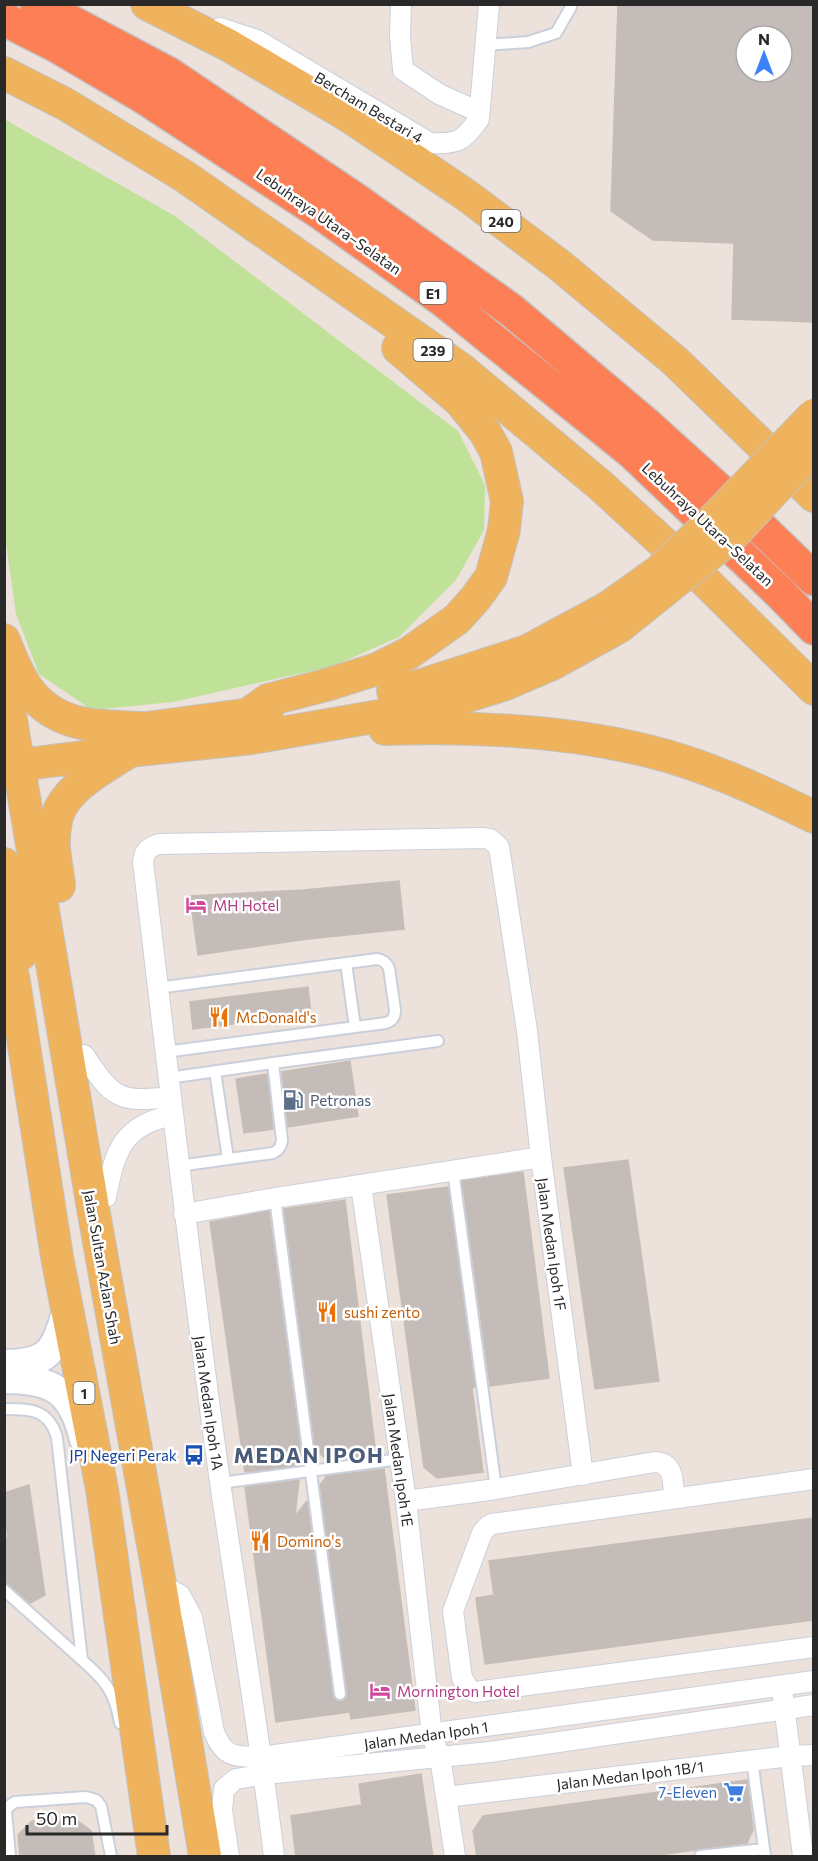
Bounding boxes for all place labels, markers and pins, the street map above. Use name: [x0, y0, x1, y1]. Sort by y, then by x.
hotel icon: MH Hotel: [184, 893, 208, 917]
place label: MH Hotel: [213, 896, 279, 914]
restaurant icon: McDonald's: [207, 1005, 231, 1029]
place label: McDonald's: [236, 1008, 317, 1026]
fuel station icon: Petronas: [281, 1088, 305, 1112]
place label: Petronas: [310, 1091, 371, 1109]
restaurant icon: sushi zento: [315, 1300, 339, 1324]
place label: sushi zento: [344, 1303, 420, 1321]
bus stop icon: JPJ Negeri Perak: [182, 1443, 206, 1467]
place label: JPJ Negeri Perak: [69, 1446, 177, 1464]
restaurant icon: Domino's: [248, 1529, 272, 1553]
place label: Domino's: [277, 1532, 342, 1550]
hotel icon: Mornington Hotel: [368, 1679, 392, 1703]
place label: Mornington Hotel: [397, 1682, 520, 1700]
supermarket icon: 7-Eleven: [722, 1780, 746, 1804]
place label: 7-Eleven: [658, 1783, 717, 1801]

